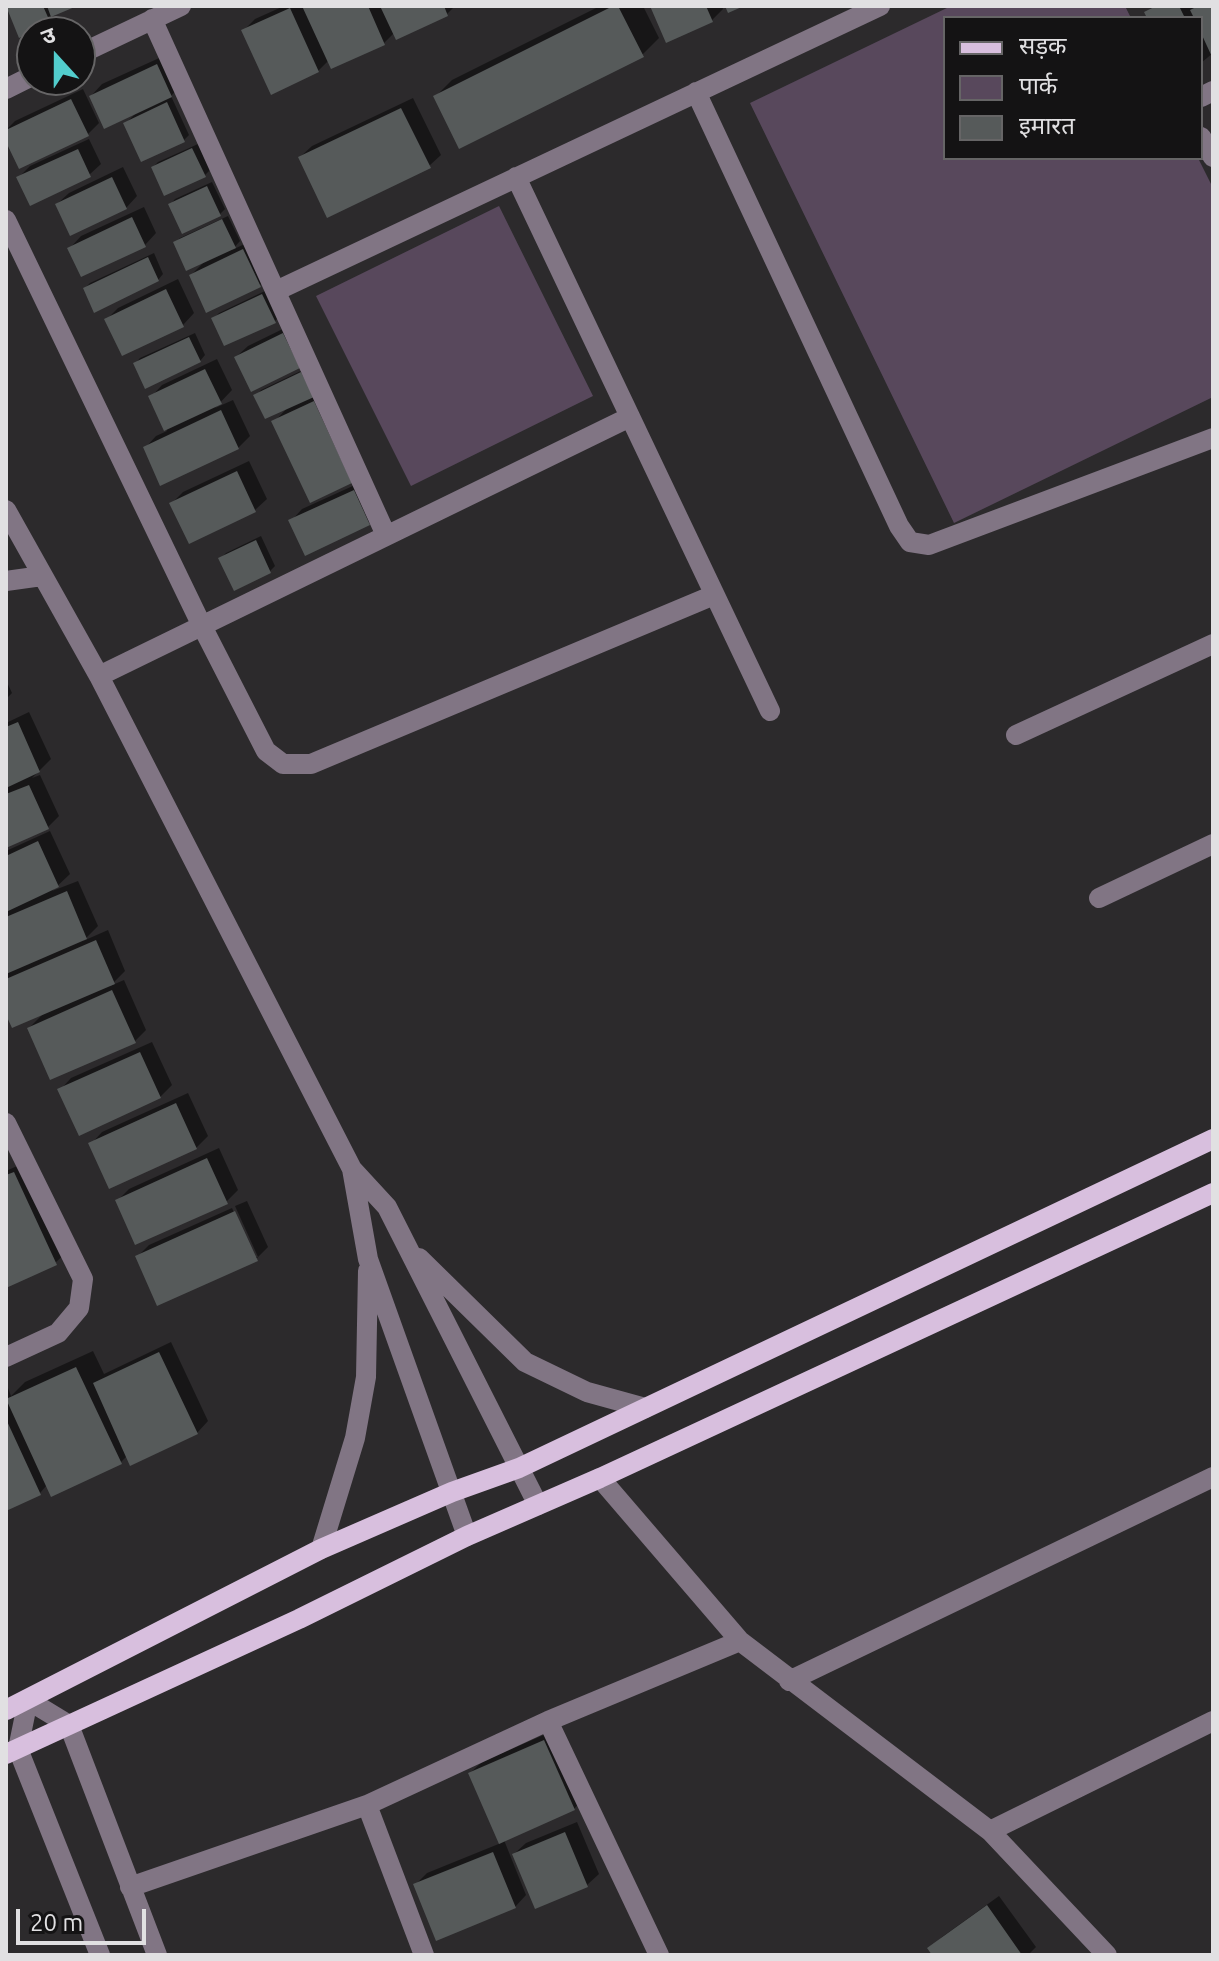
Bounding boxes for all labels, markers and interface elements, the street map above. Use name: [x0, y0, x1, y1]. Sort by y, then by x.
north arrow: [16, 16, 96, 96]
legend: [943, 16, 1203, 160]
text: उ: [37, 21, 58, 49]
text: सड़क: [1019, 32, 1067, 59]
text: पार्क: [1019, 72, 1057, 99]
text: इमारत: [1019, 112, 1075, 139]
scale bar: [20, 1893, 150, 1943]
text: 20 m: [30, 1909, 83, 1936]

